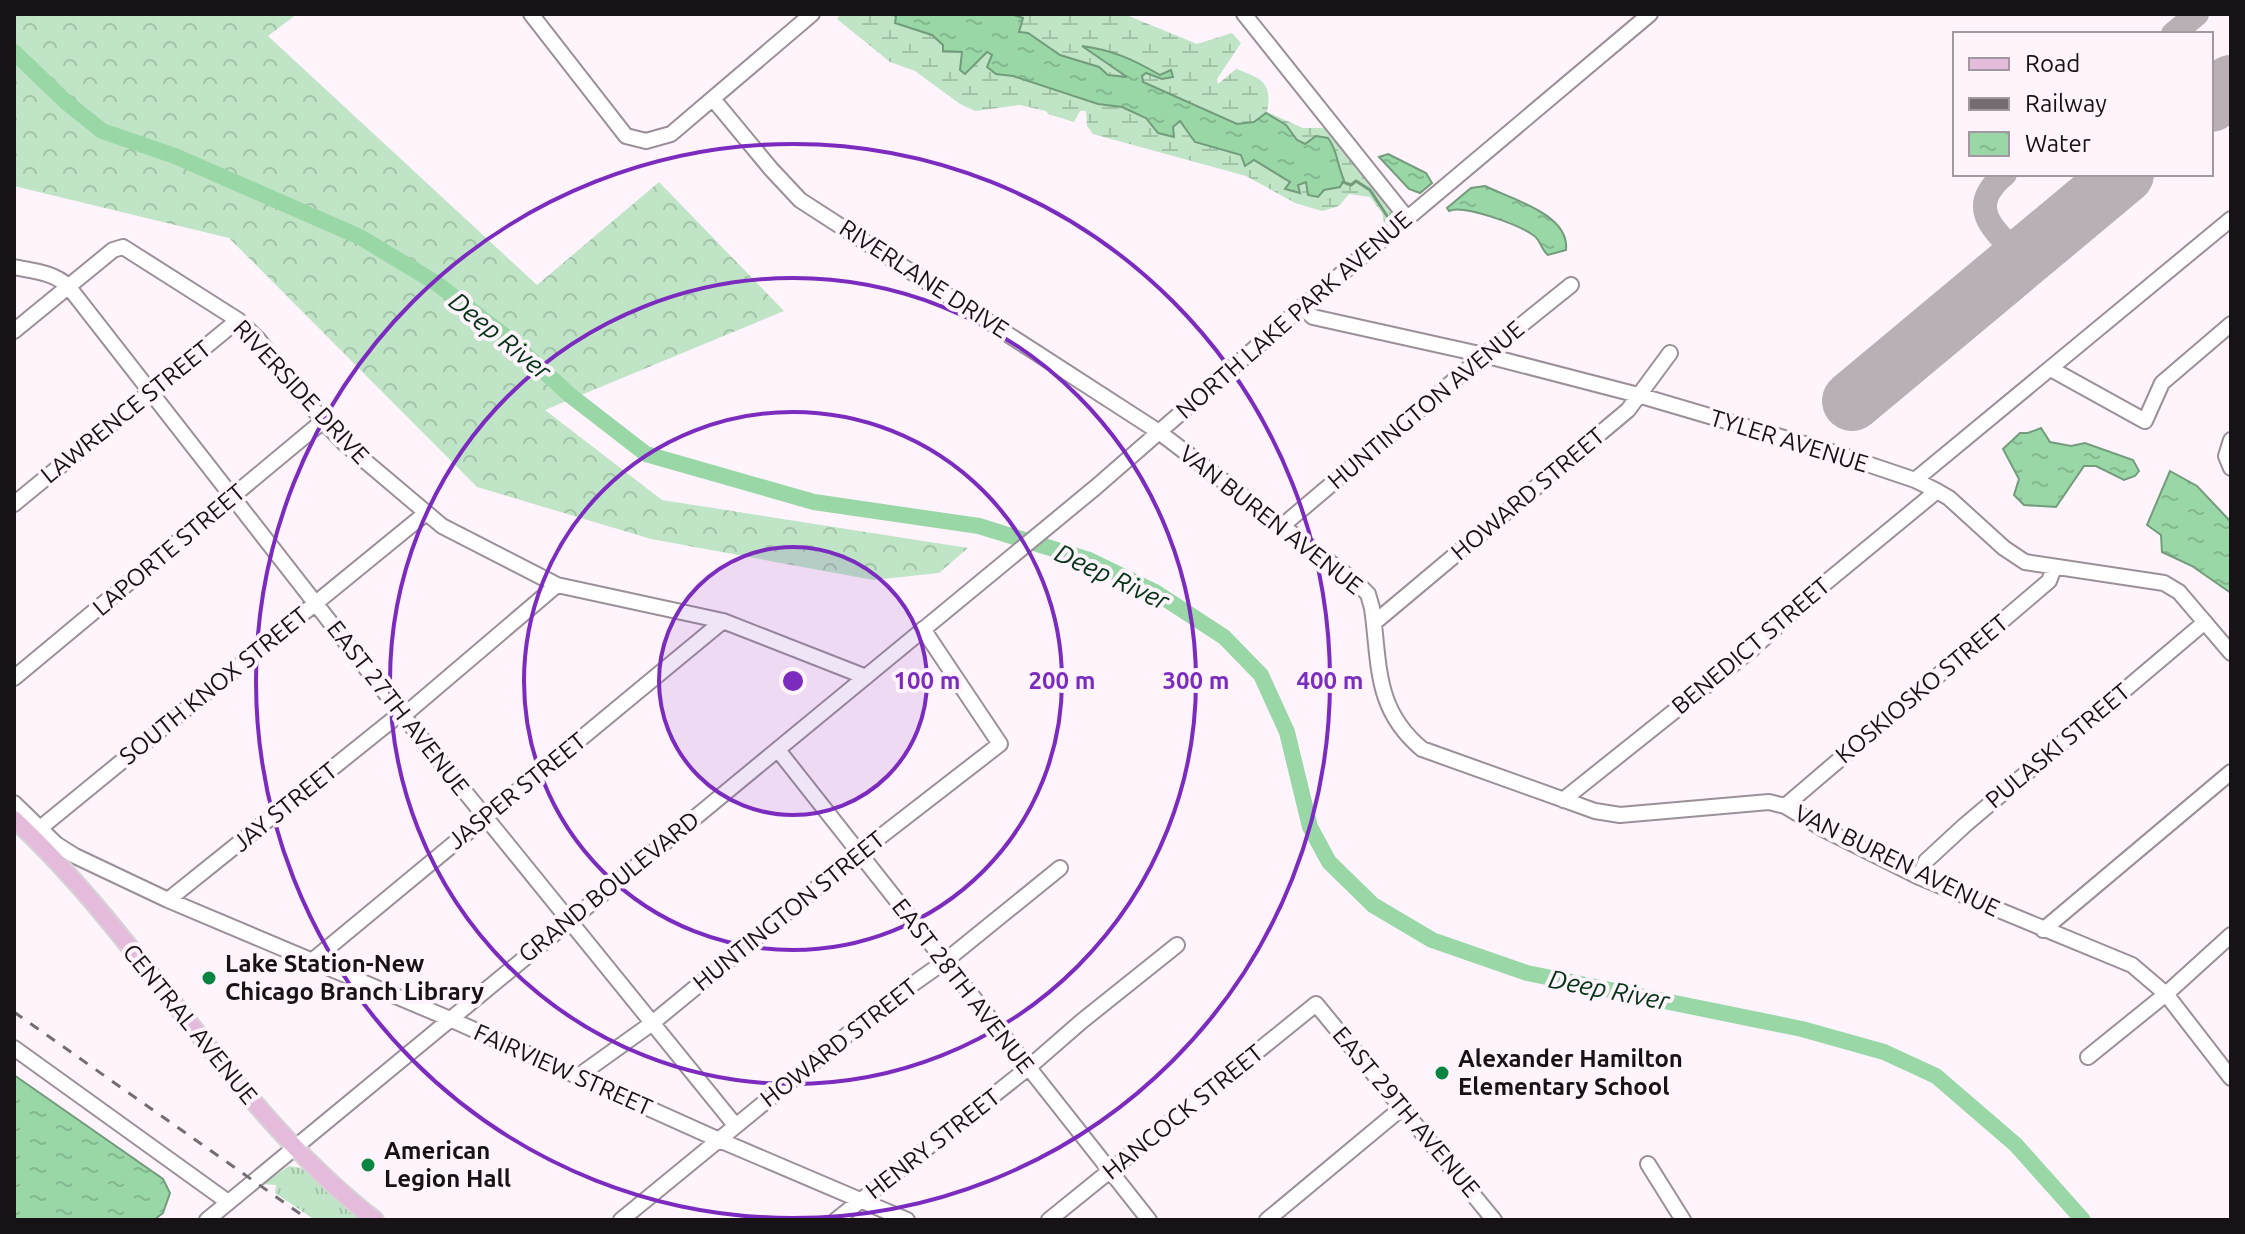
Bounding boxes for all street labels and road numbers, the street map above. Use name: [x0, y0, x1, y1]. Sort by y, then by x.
street label: NORTH LAKE PARK AVENUE: [1171, 205, 1417, 424]
street label: RIVERLANE DRIVE: [835, 214, 1014, 343]
street label: RIVERSIDE DRIVE: [228, 314, 375, 469]
street label: HUNTINGTON AVENUE: [1322, 315, 1529, 494]
street label: LAWRENCE STREET: [35, 335, 216, 488]
street label: TYLER AVENUE: [1707, 404, 1872, 477]
street label: HOWARD STREET: [1446, 422, 1610, 565]
street label: VAN BUREN AVENUE: [1174, 440, 1368, 600]
street label: LAPORTE STREET: [87, 478, 250, 621]
street label: BENEDICT STREET: [1666, 572, 1835, 719]
street label: SOUTH KNOX STREET: [114, 601, 313, 770]
street label: KOSKIOSKO STREET: [1830, 609, 2013, 768]
street label: EAST 27TH AVENUE: [322, 615, 475, 800]
street label: PULASKI STREET: [1980, 678, 2135, 814]
street label: JASPER STREET: [442, 727, 591, 855]
street label: JAY STREET: [227, 756, 342, 857]
street label: VAN BUREN AVENUE: [1790, 799, 2004, 922]
street label: GRAND BOULEVARD: [513, 806, 704, 968]
street label: HUNTINGTON STREET: [688, 825, 890, 996]
street label: EAST 28TH AVENUE: [887, 893, 1040, 1078]
street label: CENTRAL AVENUE: [118, 938, 263, 1109]
street label: HOWARD STREET: [755, 973, 922, 1112]
street label: FAIRVIEW STREET: [470, 1018, 656, 1121]
street label: EAST 29TH AVENUE: [1327, 1021, 1485, 1202]
street label: HANCOCK STREET: [1097, 1039, 1268, 1185]
street label: HENRY STREET: [860, 1083, 1005, 1204]

